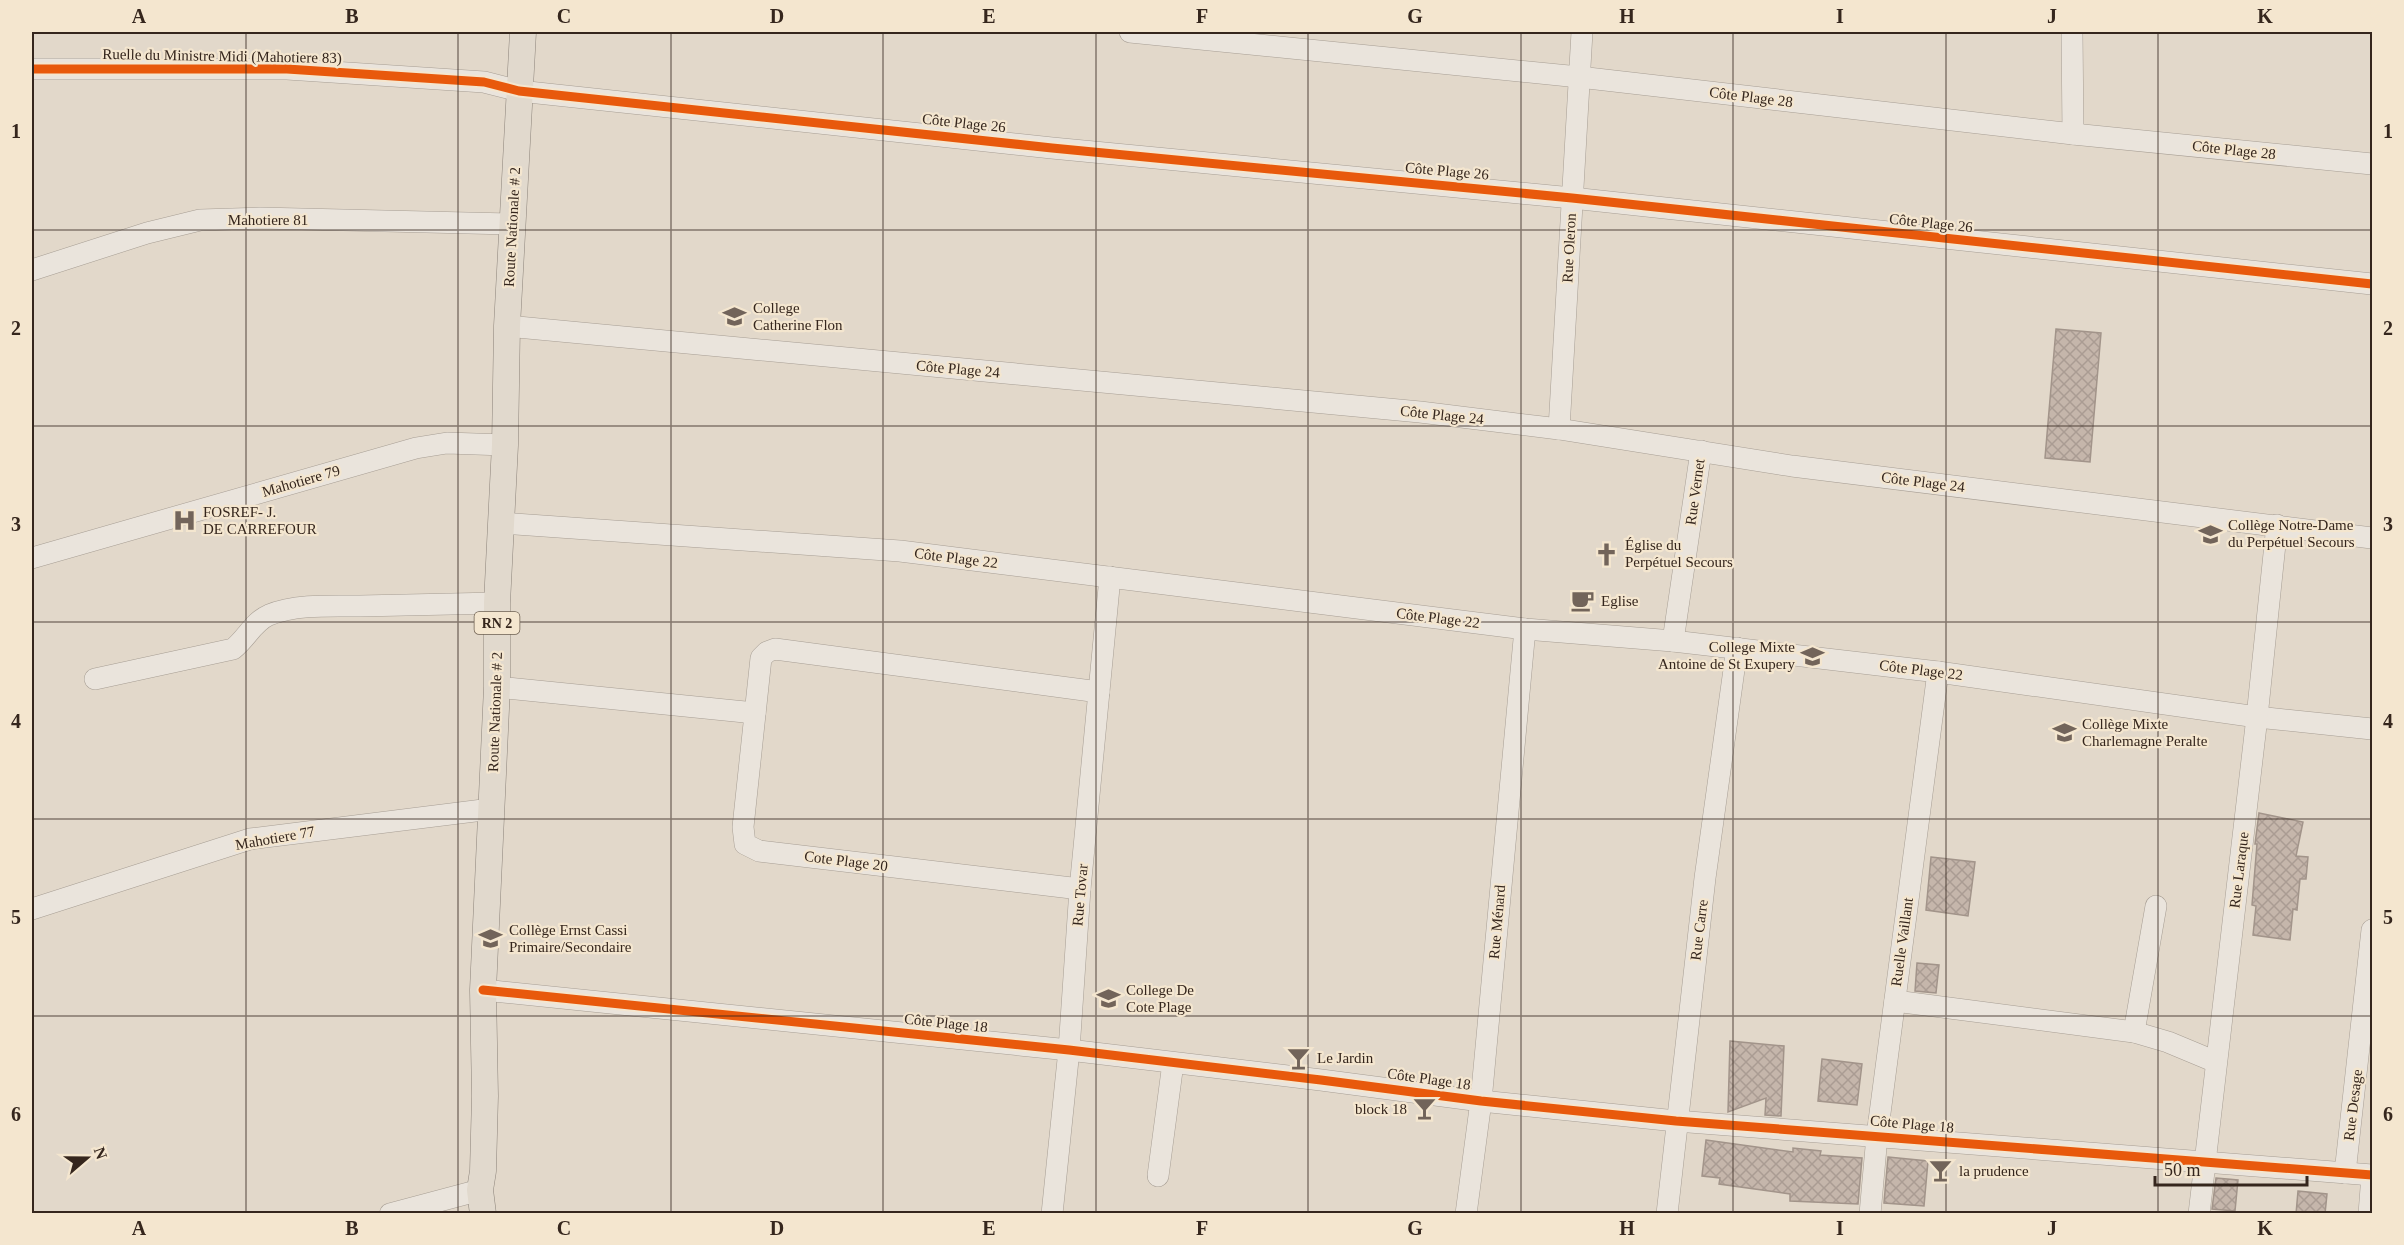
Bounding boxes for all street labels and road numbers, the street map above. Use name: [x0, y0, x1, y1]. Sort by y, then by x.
street label: Ruelle du Ministre Midi (Mahotiere 83): [102, 46, 342, 67]
street label: Côte Plage 28: [1708, 84, 1794, 110]
street label: Côte Plage 26: [921, 111, 1007, 135]
street label: Côte Plage 28: [2191, 138, 2277, 162]
street label: Côte Plage 26: [1404, 159, 1490, 183]
street label: Route Nationale # 2: [501, 166, 523, 288]
street label: Côte Plage 26: [1888, 211, 1974, 235]
street label: Mahotiere 81: [228, 212, 308, 228]
street label: Rue Oleron: [1559, 212, 1579, 283]
street label: Côte Plage 24: [915, 357, 1001, 381]
street label: Côte Plage 24: [1399, 403, 1485, 427]
street label: Rue Vernet: [1682, 457, 1708, 526]
street label: Mahotiere 79: [260, 462, 342, 500]
street label: Côte Plage 24: [1880, 469, 1966, 495]
street label: Côte Plage 22: [913, 545, 999, 571]
street label: Côte Plage 22: [1395, 605, 1481, 631]
road number: RN 2: [474, 612, 520, 634]
street label: Route Nationale # 2: [485, 652, 505, 772]
street label: Côte Plage 22: [1878, 657, 1964, 683]
street label: Mahotiere 77: [234, 823, 316, 853]
street label: Rue Laraque: [2226, 830, 2252, 909]
street label: Cote Plage 20: [803, 848, 889, 874]
street label: Rue Tovar: [1069, 863, 1091, 927]
street label: Rue Ménard: [1486, 884, 1508, 960]
street label: Ruelle Vaillant: [1888, 896, 1916, 987]
street label: Rue Carre: [1687, 898, 1711, 961]
street label: Côte Plage 18: [903, 1011, 989, 1035]
street label: Côte Plage 18: [1386, 1065, 1472, 1093]
street label: Rue Desage: [2341, 1068, 2365, 1142]
street label: Côte Plage 18: [1869, 1112, 1955, 1136]

